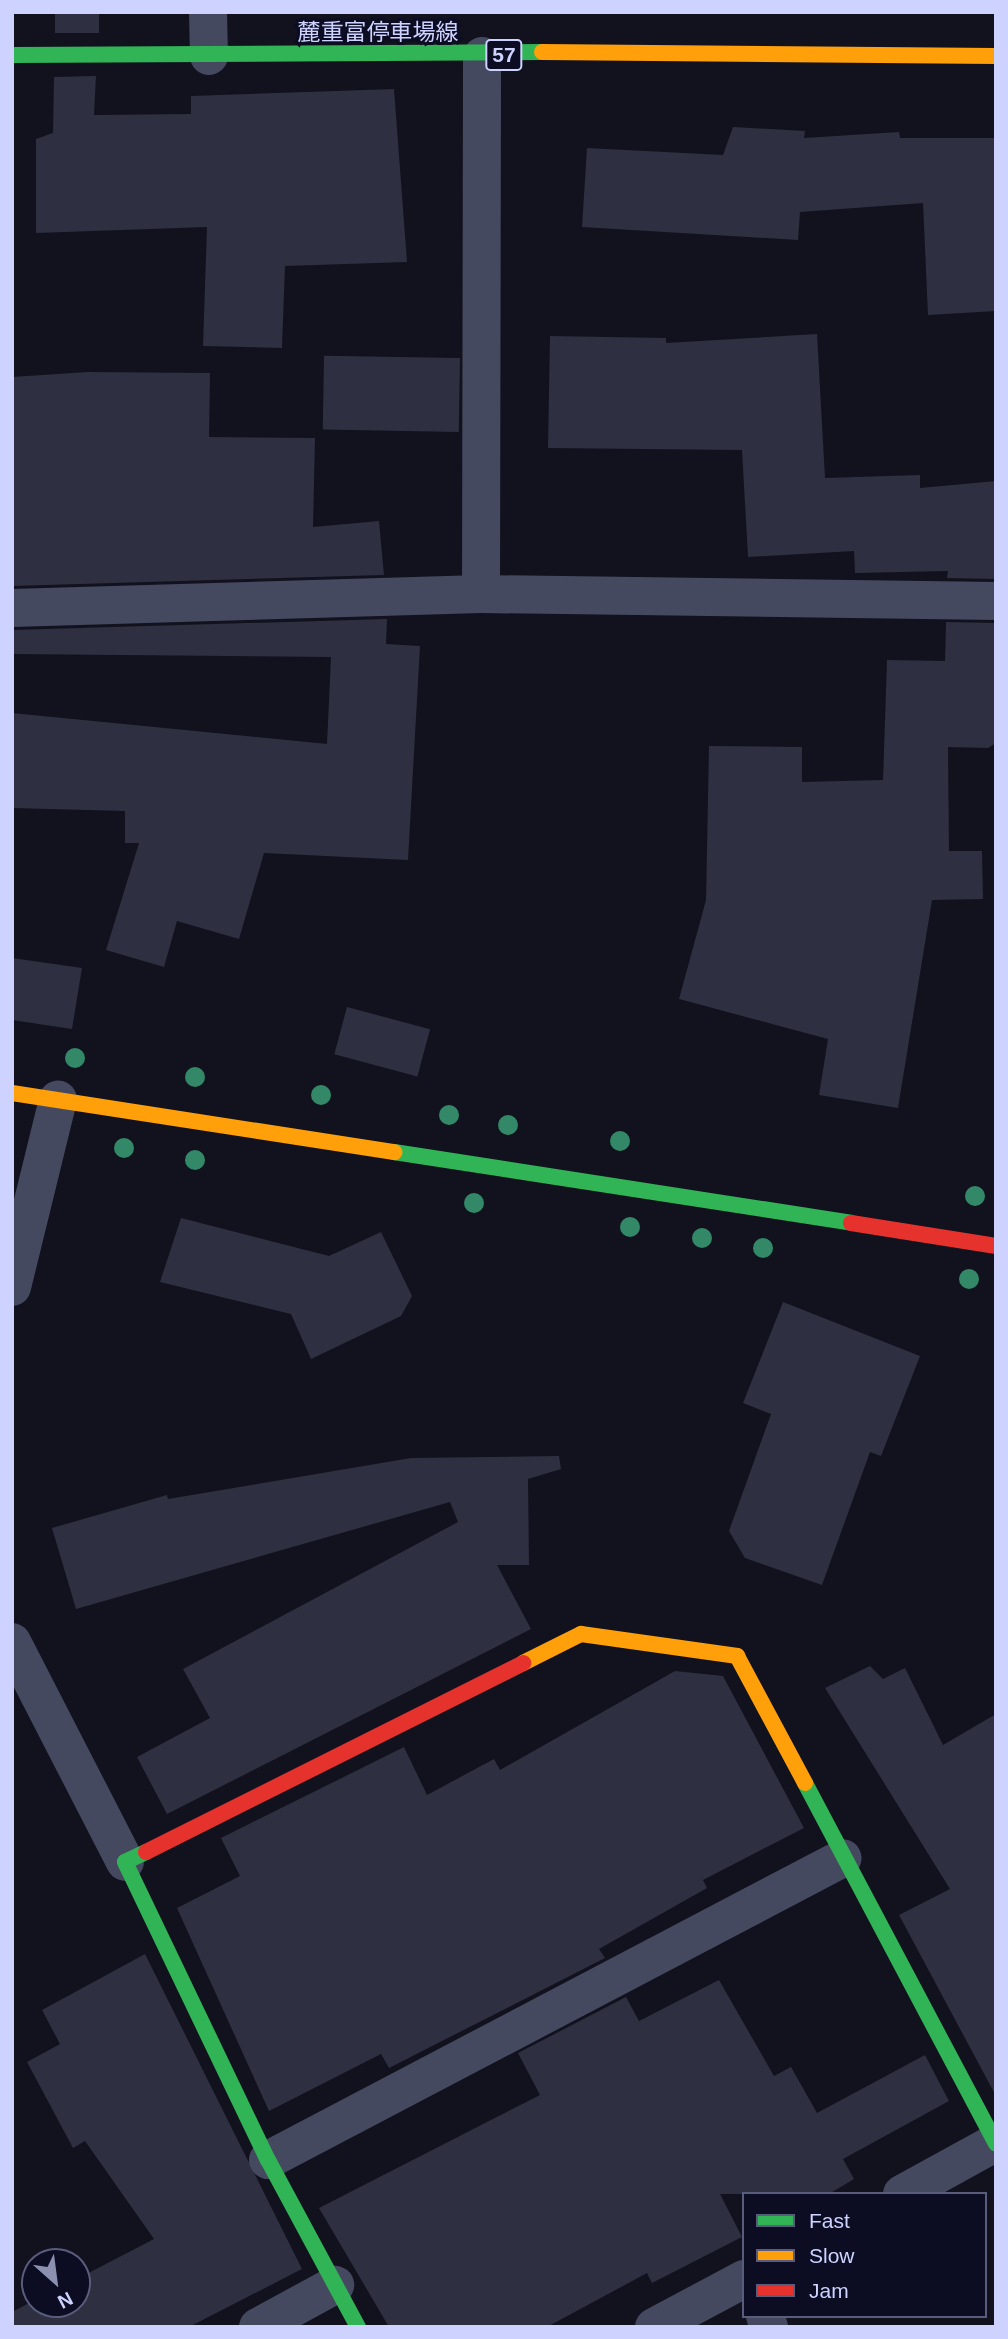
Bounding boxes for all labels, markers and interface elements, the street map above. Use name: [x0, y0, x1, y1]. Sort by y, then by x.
street label: 麓重富停車場線: [298, 18, 458, 46]
road number: 57: [485, 38, 523, 72]
legend: [742, 2192, 987, 2318]
text: Fast: [809, 2209, 850, 2232]
text: Slow: [809, 2244, 855, 2267]
north arrow: [21, 2248, 91, 2318]
text: Jam: [809, 2279, 849, 2302]
text: N: [54, 2288, 76, 2313]

